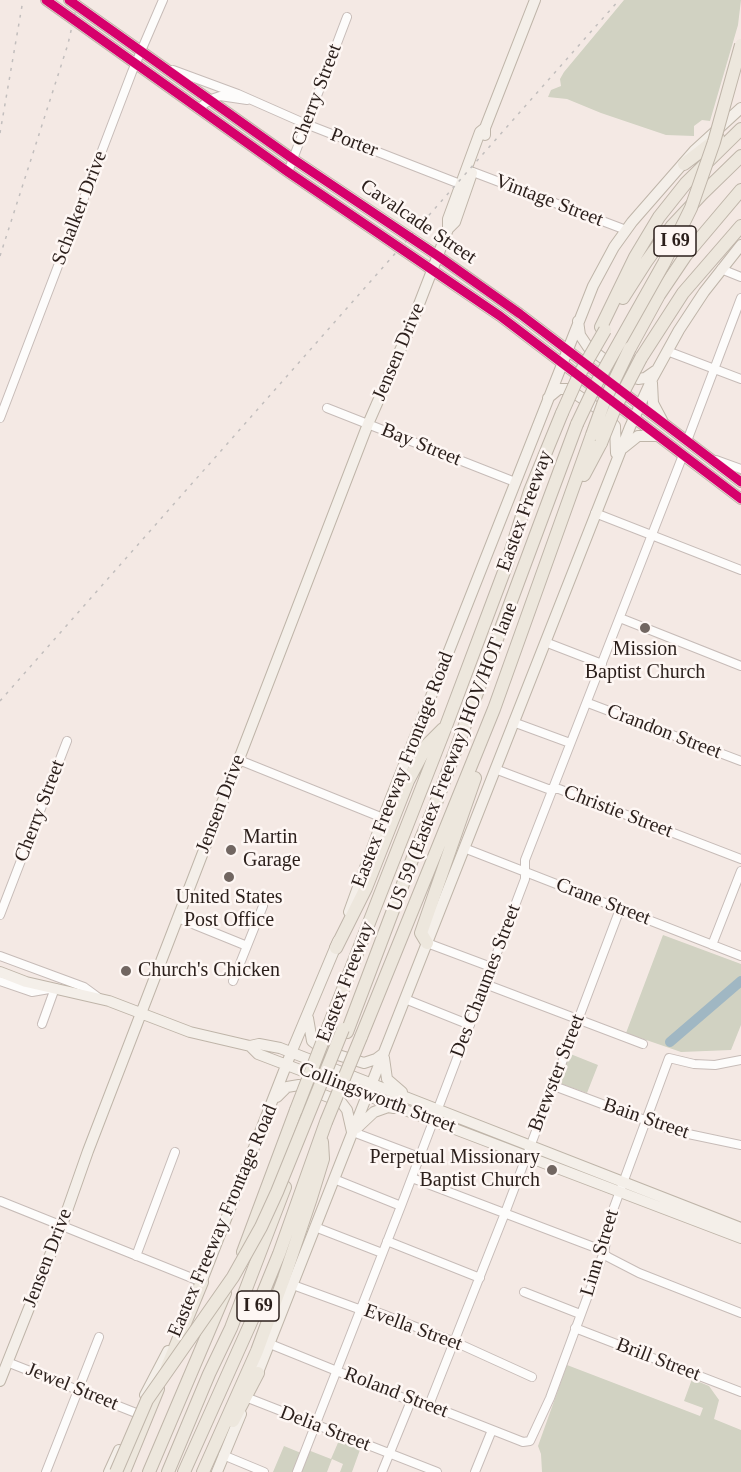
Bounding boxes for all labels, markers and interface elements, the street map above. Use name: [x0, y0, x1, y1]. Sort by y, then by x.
street label: Cherry Street: [287, 41, 347, 149]
street label: Porter: [327, 123, 381, 163]
street label: Schalker Drive: [47, 147, 113, 269]
street label: Vintage Street: [492, 169, 606, 233]
street label: Cavalcade Street: [355, 174, 481, 270]
road number: I 69: [654, 226, 696, 256]
street label: Jensen Drive: [368, 300, 430, 404]
street label: Bay Street: [378, 418, 464, 472]
street label: Eastex Freeway: [492, 447, 558, 575]
street label: US 59 (Eastex Freeway) HOV/HOT lane: [383, 599, 523, 915]
marker: Mission Baptist Church: [638, 621, 652, 635]
place label: Mission Baptist Church: [585, 638, 705, 685]
street label: Eastex Freeway Frontage Road: [347, 649, 459, 891]
street label: Crandon Street: [603, 699, 725, 765]
street label: Jensen Drive: [191, 751, 251, 857]
street label: Cherry Street: [10, 757, 70, 865]
street label: Christie Street: [560, 780, 676, 844]
place label: Martin Garage: [243, 826, 301, 873]
marker: Martin Garage: [224, 843, 238, 857]
marker: United States Post Office: [222, 870, 236, 884]
street label: Crane Street: [552, 873, 654, 931]
place label: United States Post Office: [175, 886, 283, 933]
street label: Des Chaumes Street: [446, 901, 526, 1061]
street label: Eastex Freeway: [312, 918, 380, 1046]
place label: Church's Chicken: [138, 959, 280, 983]
marker: Church's Chicken: [119, 964, 133, 978]
street label: Brewster Street: [524, 1011, 590, 1135]
street label: Collingsworth Street: [295, 1057, 459, 1139]
street label: Bain Street: [600, 1093, 692, 1145]
street label: Eastex Freeway Frontage Road: [163, 1101, 283, 1341]
place label: Perpetual Missionary Baptist Church: [369, 1146, 540, 1193]
marker: Perpetual Missionary Baptist Church: [545, 1163, 559, 1177]
street label: Jensen Drive: [18, 1205, 78, 1311]
street label: Linn Street: [575, 1207, 625, 1299]
road number: I 69: [237, 1291, 279, 1321]
street label: Evella Street: [361, 1299, 465, 1357]
street label: Brill Street: [612, 1333, 704, 1387]
street label: Jewel Street: [22, 1358, 122, 1416]
street label: Roland Street: [341, 1362, 451, 1424]
street label: Delia Street: [276, 1401, 374, 1457]

